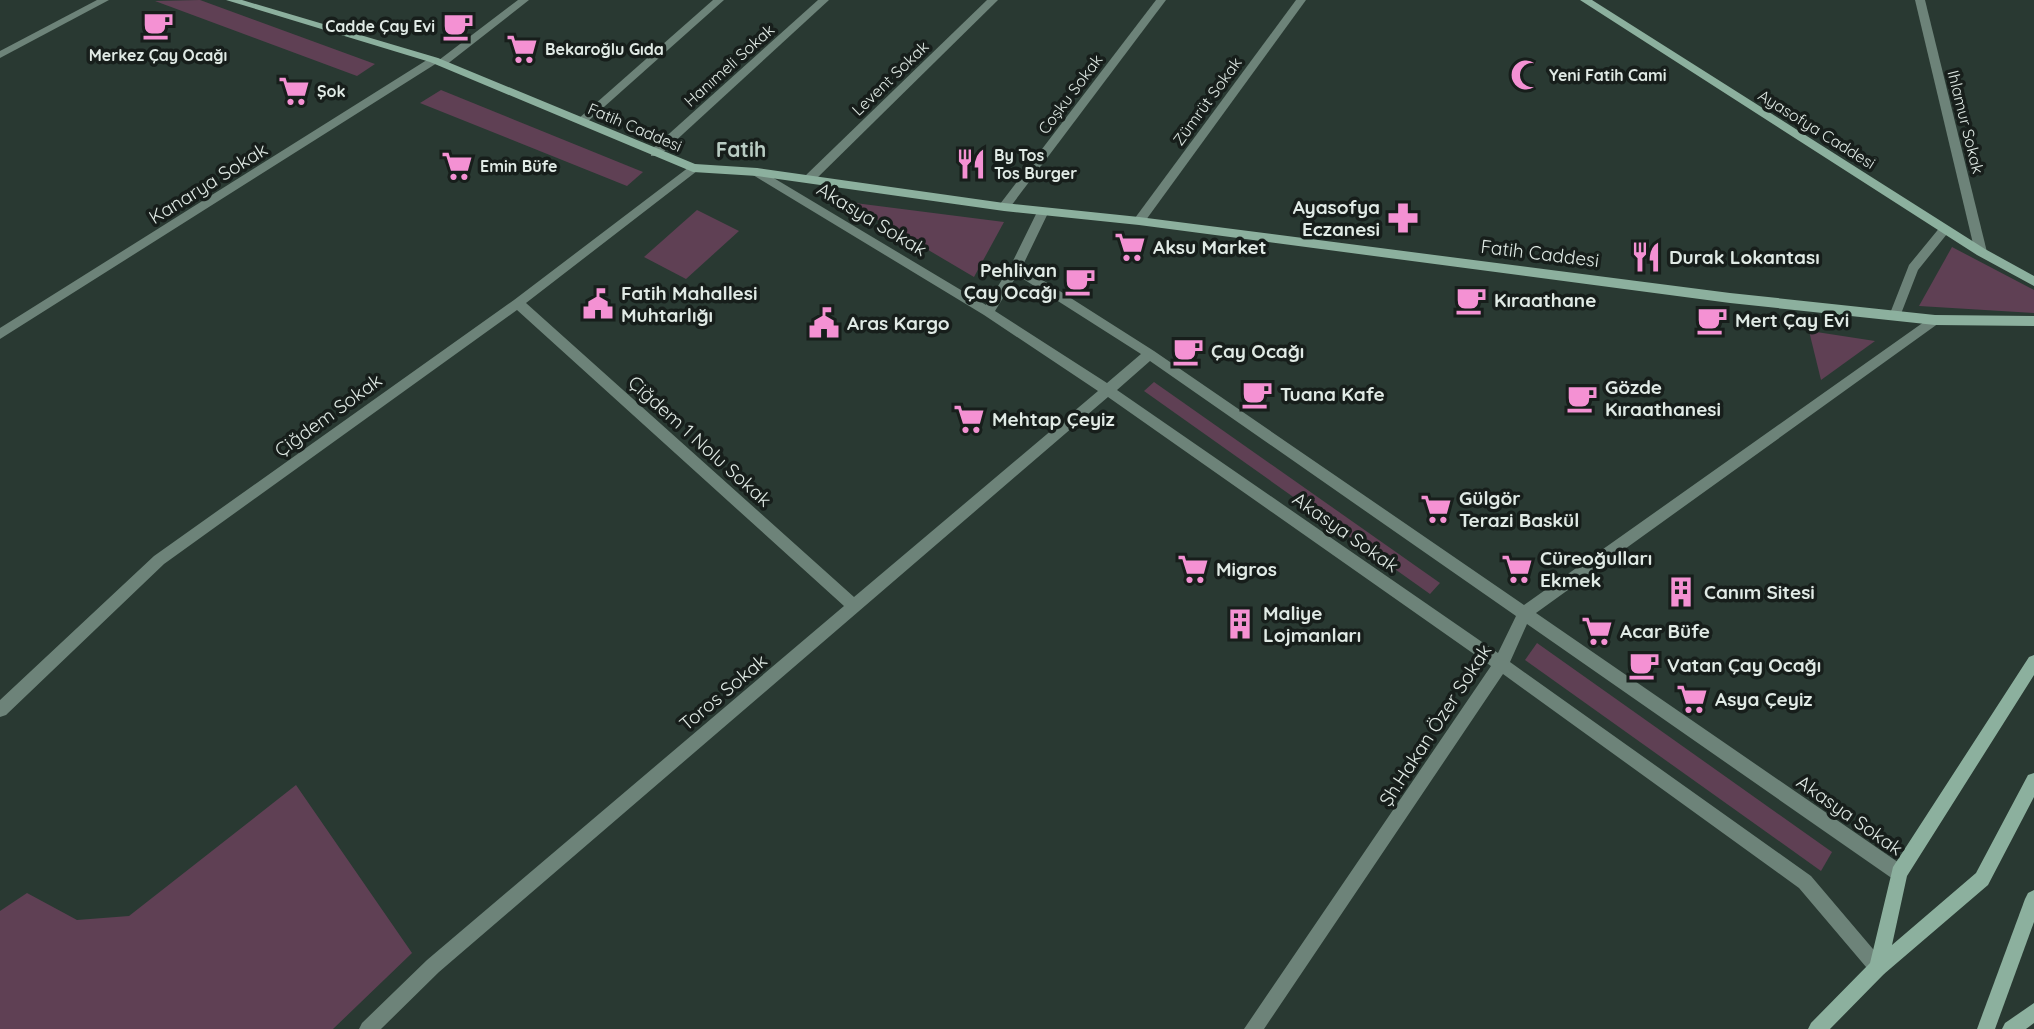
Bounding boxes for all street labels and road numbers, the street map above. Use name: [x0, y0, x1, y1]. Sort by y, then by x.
street label: Hanımeli Sokak: [680, 19, 778, 111]
street label: Levent Sokak: [847, 36, 933, 120]
street label: Coşku Sokak: [1033, 50, 1107, 138]
street label: Zümrüt Sokak: [1168, 53, 1246, 149]
street label: Ihlamur Sokak: [1943, 68, 1989, 176]
street label: Ayasofya Caddesi: [1755, 85, 1879, 173]
street label: Fatih Caddesi: [585, 98, 685, 156]
street label: Kanarya Sokak: [144, 137, 272, 229]
street label: Akasya Sokak: [813, 177, 931, 261]
street label: Fatih Caddesi: [1479, 234, 1601, 272]
street label: Çiğdem Sokak: [270, 368, 386, 462]
street label: Çiğdem 1 Nolu Sokak: [623, 370, 777, 512]
street label: Akasya Sokak: [1288, 487, 1404, 577]
street label: Şh.Hakan Özer Sokak: [1374, 639, 1496, 811]
street label: Toros Sokak: [674, 648, 772, 736]
street label: Akasya Sokak: [1792, 770, 1908, 860]

